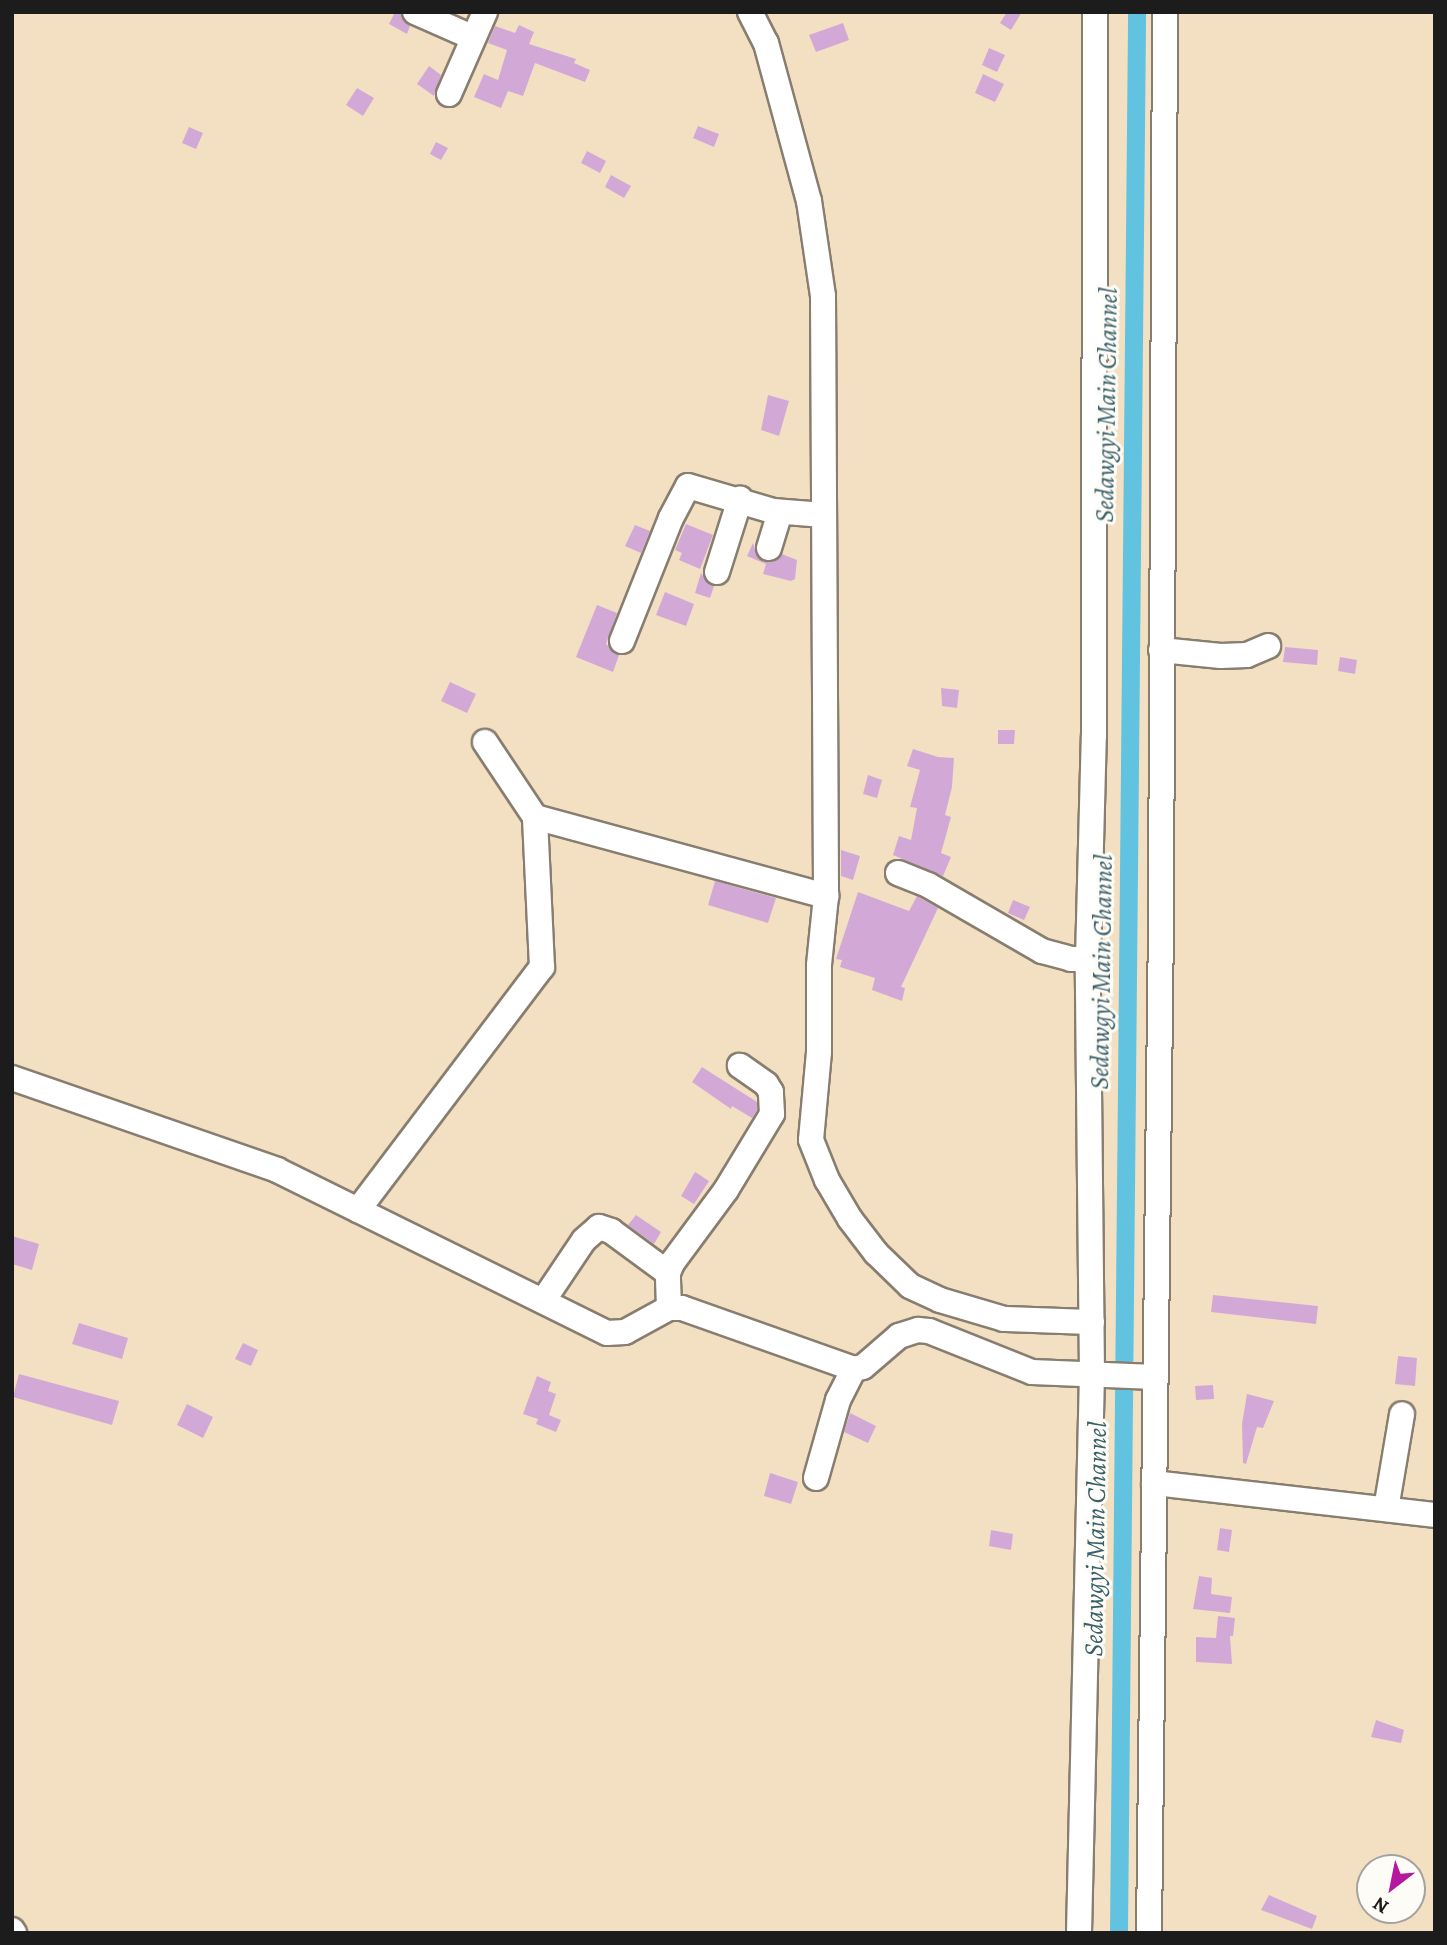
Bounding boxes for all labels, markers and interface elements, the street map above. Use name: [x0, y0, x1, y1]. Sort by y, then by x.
water label: Sedawgyi Main Channel: [1089, 287, 1125, 523]
water label: Sedawgyi Main Channel: [1084, 854, 1120, 1090]
water label: Sedawgyi Main Channel: [1078, 1421, 1114, 1657]
north arrow: [1356, 1854, 1426, 1924]
text: N: [1368, 1890, 1394, 1920]

